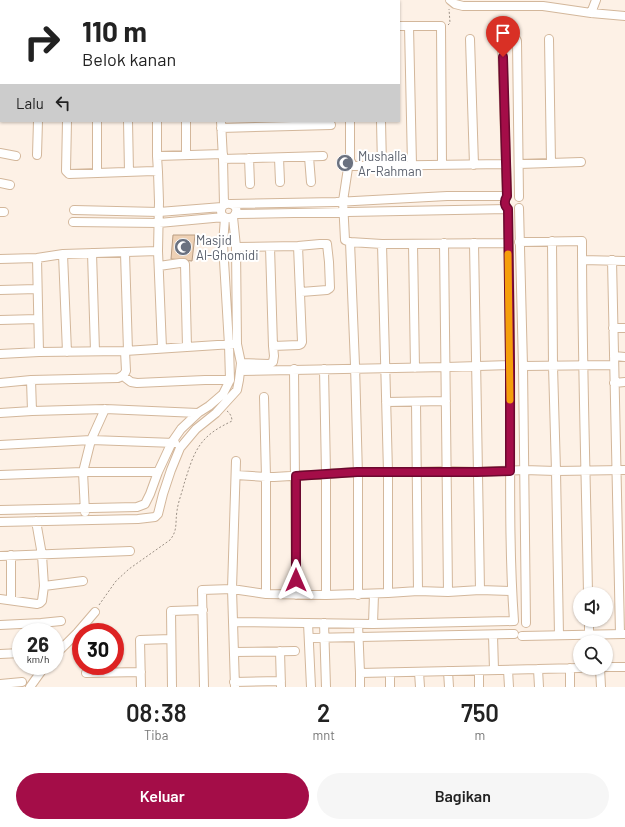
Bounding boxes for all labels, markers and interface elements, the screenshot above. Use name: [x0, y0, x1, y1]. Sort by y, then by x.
text: 110 m: [82, 14, 147, 48]
icon: right: [16, 16, 68, 68]
pin: [486, 16, 520, 57]
icon: arrive: [492, 22, 514, 44]
text: Belok kanan: [82, 48, 176, 70]
icon: left: [52, 92, 74, 114]
text: Lalu: [16, 94, 44, 112]
place label: Mushalla Ar-Rahman: [358, 148, 422, 179]
mosque icon: Mushalla Ar-Rahman: [335, 153, 355, 173]
place label: Masjid Al-Ghomidi: [196, 232, 258, 263]
mosque icon: Masjid Al-Ghomidi: [173, 237, 193, 257]
position arrow: [275, 559, 317, 601]
map controls: [573, 587, 613, 675]
button: sound: [573, 587, 613, 627]
speed limit sign: 30: [72, 623, 124, 675]
text: 26: [27, 632, 49, 656]
button: search: [573, 635, 613, 675]
text: km/h: [27, 653, 49, 665]
text: 08:38: [126, 698, 186, 727]
text: 2: [317, 698, 330, 727]
text: 750: [461, 698, 499, 727]
text: Tiba: [144, 727, 168, 743]
text: mnt: [312, 727, 335, 743]
text: m: [475, 727, 485, 743]
button: Keluar: [16, 773, 309, 819]
button: Bagikan: [317, 773, 609, 819]

